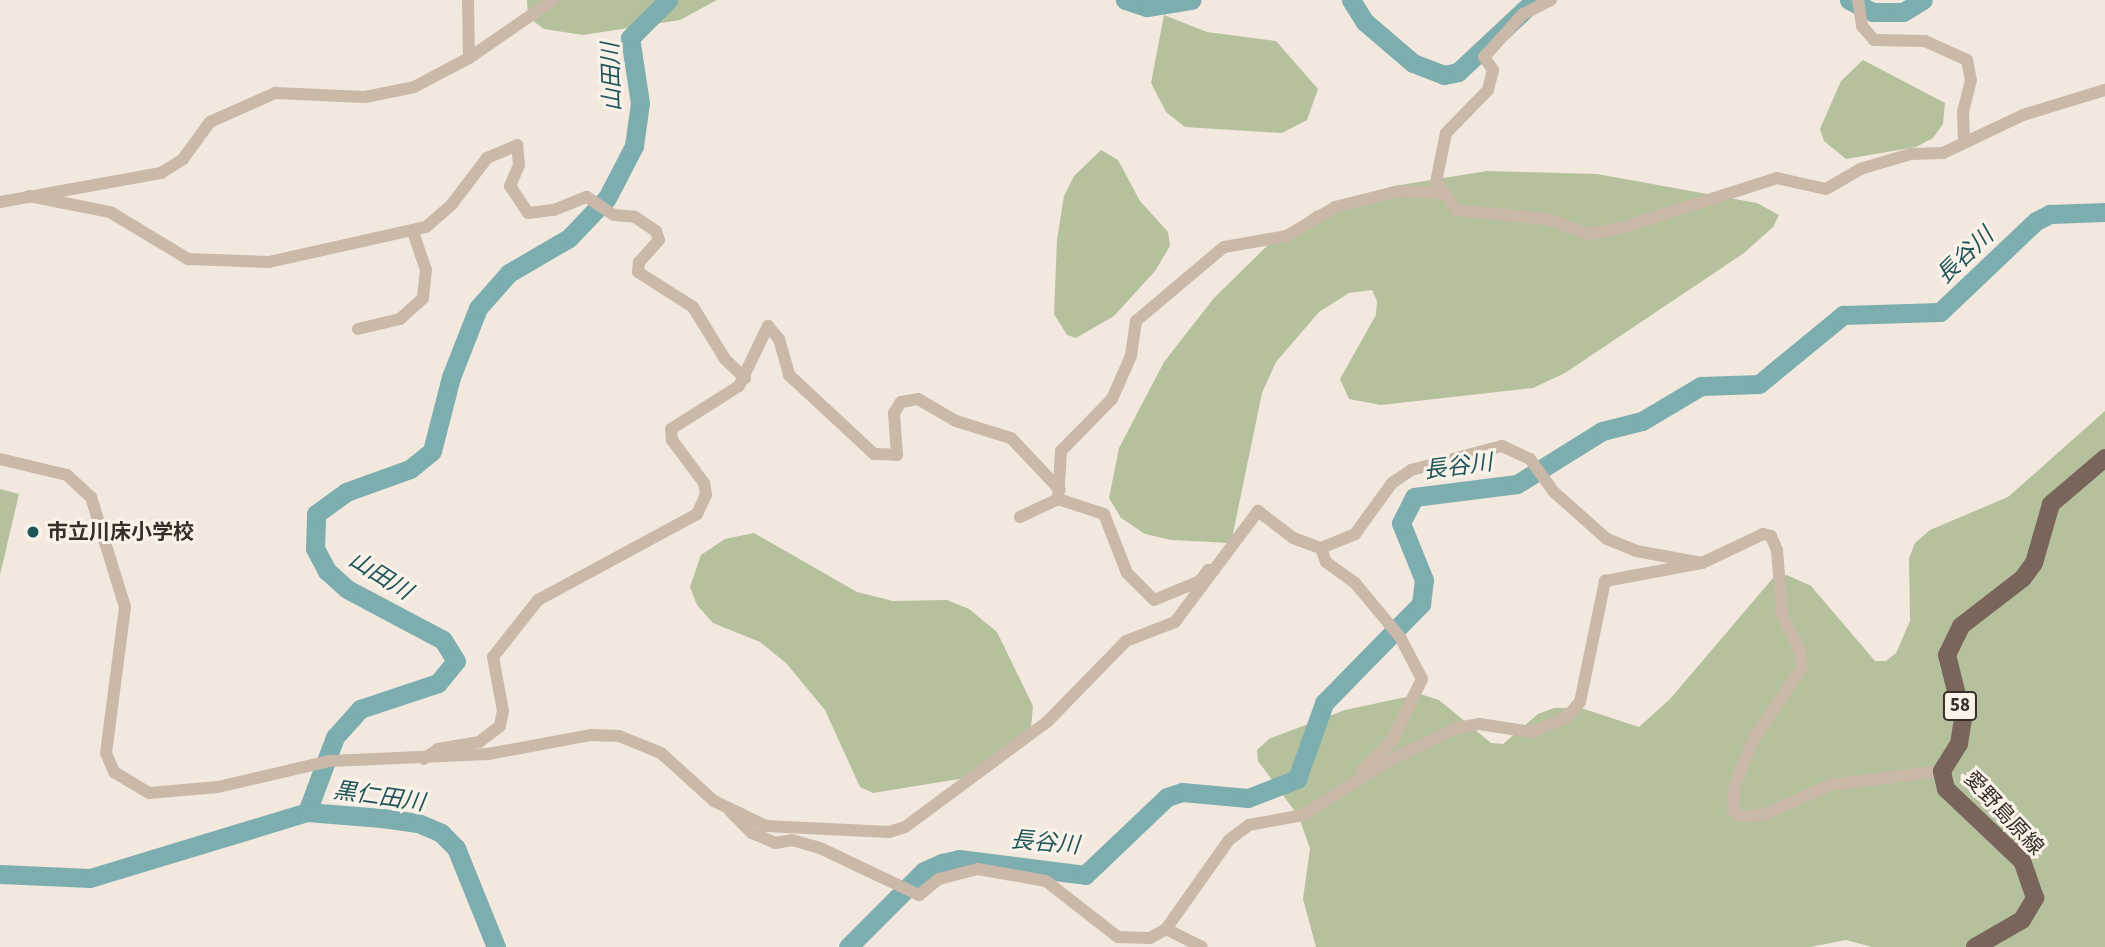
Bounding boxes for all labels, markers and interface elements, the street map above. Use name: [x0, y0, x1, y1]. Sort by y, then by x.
water label: 山田川: [597, 42, 627, 112]
water label: 長谷川: [1931, 222, 1999, 290]
water label: 長谷川: [1422, 449, 1494, 485]
place label: 市立川床小学校: [47, 519, 194, 545]
marker: 市立川床小学校: [25, 524, 41, 540]
water label: 山田川: [343, 546, 417, 606]
road number: 58: [1942, 691, 1978, 722]
street label: 愛野島原線: [1959, 766, 2049, 860]
water label: 黒仁田川: [332, 777, 426, 817]
water label: 長谷川: [1009, 826, 1081, 860]

